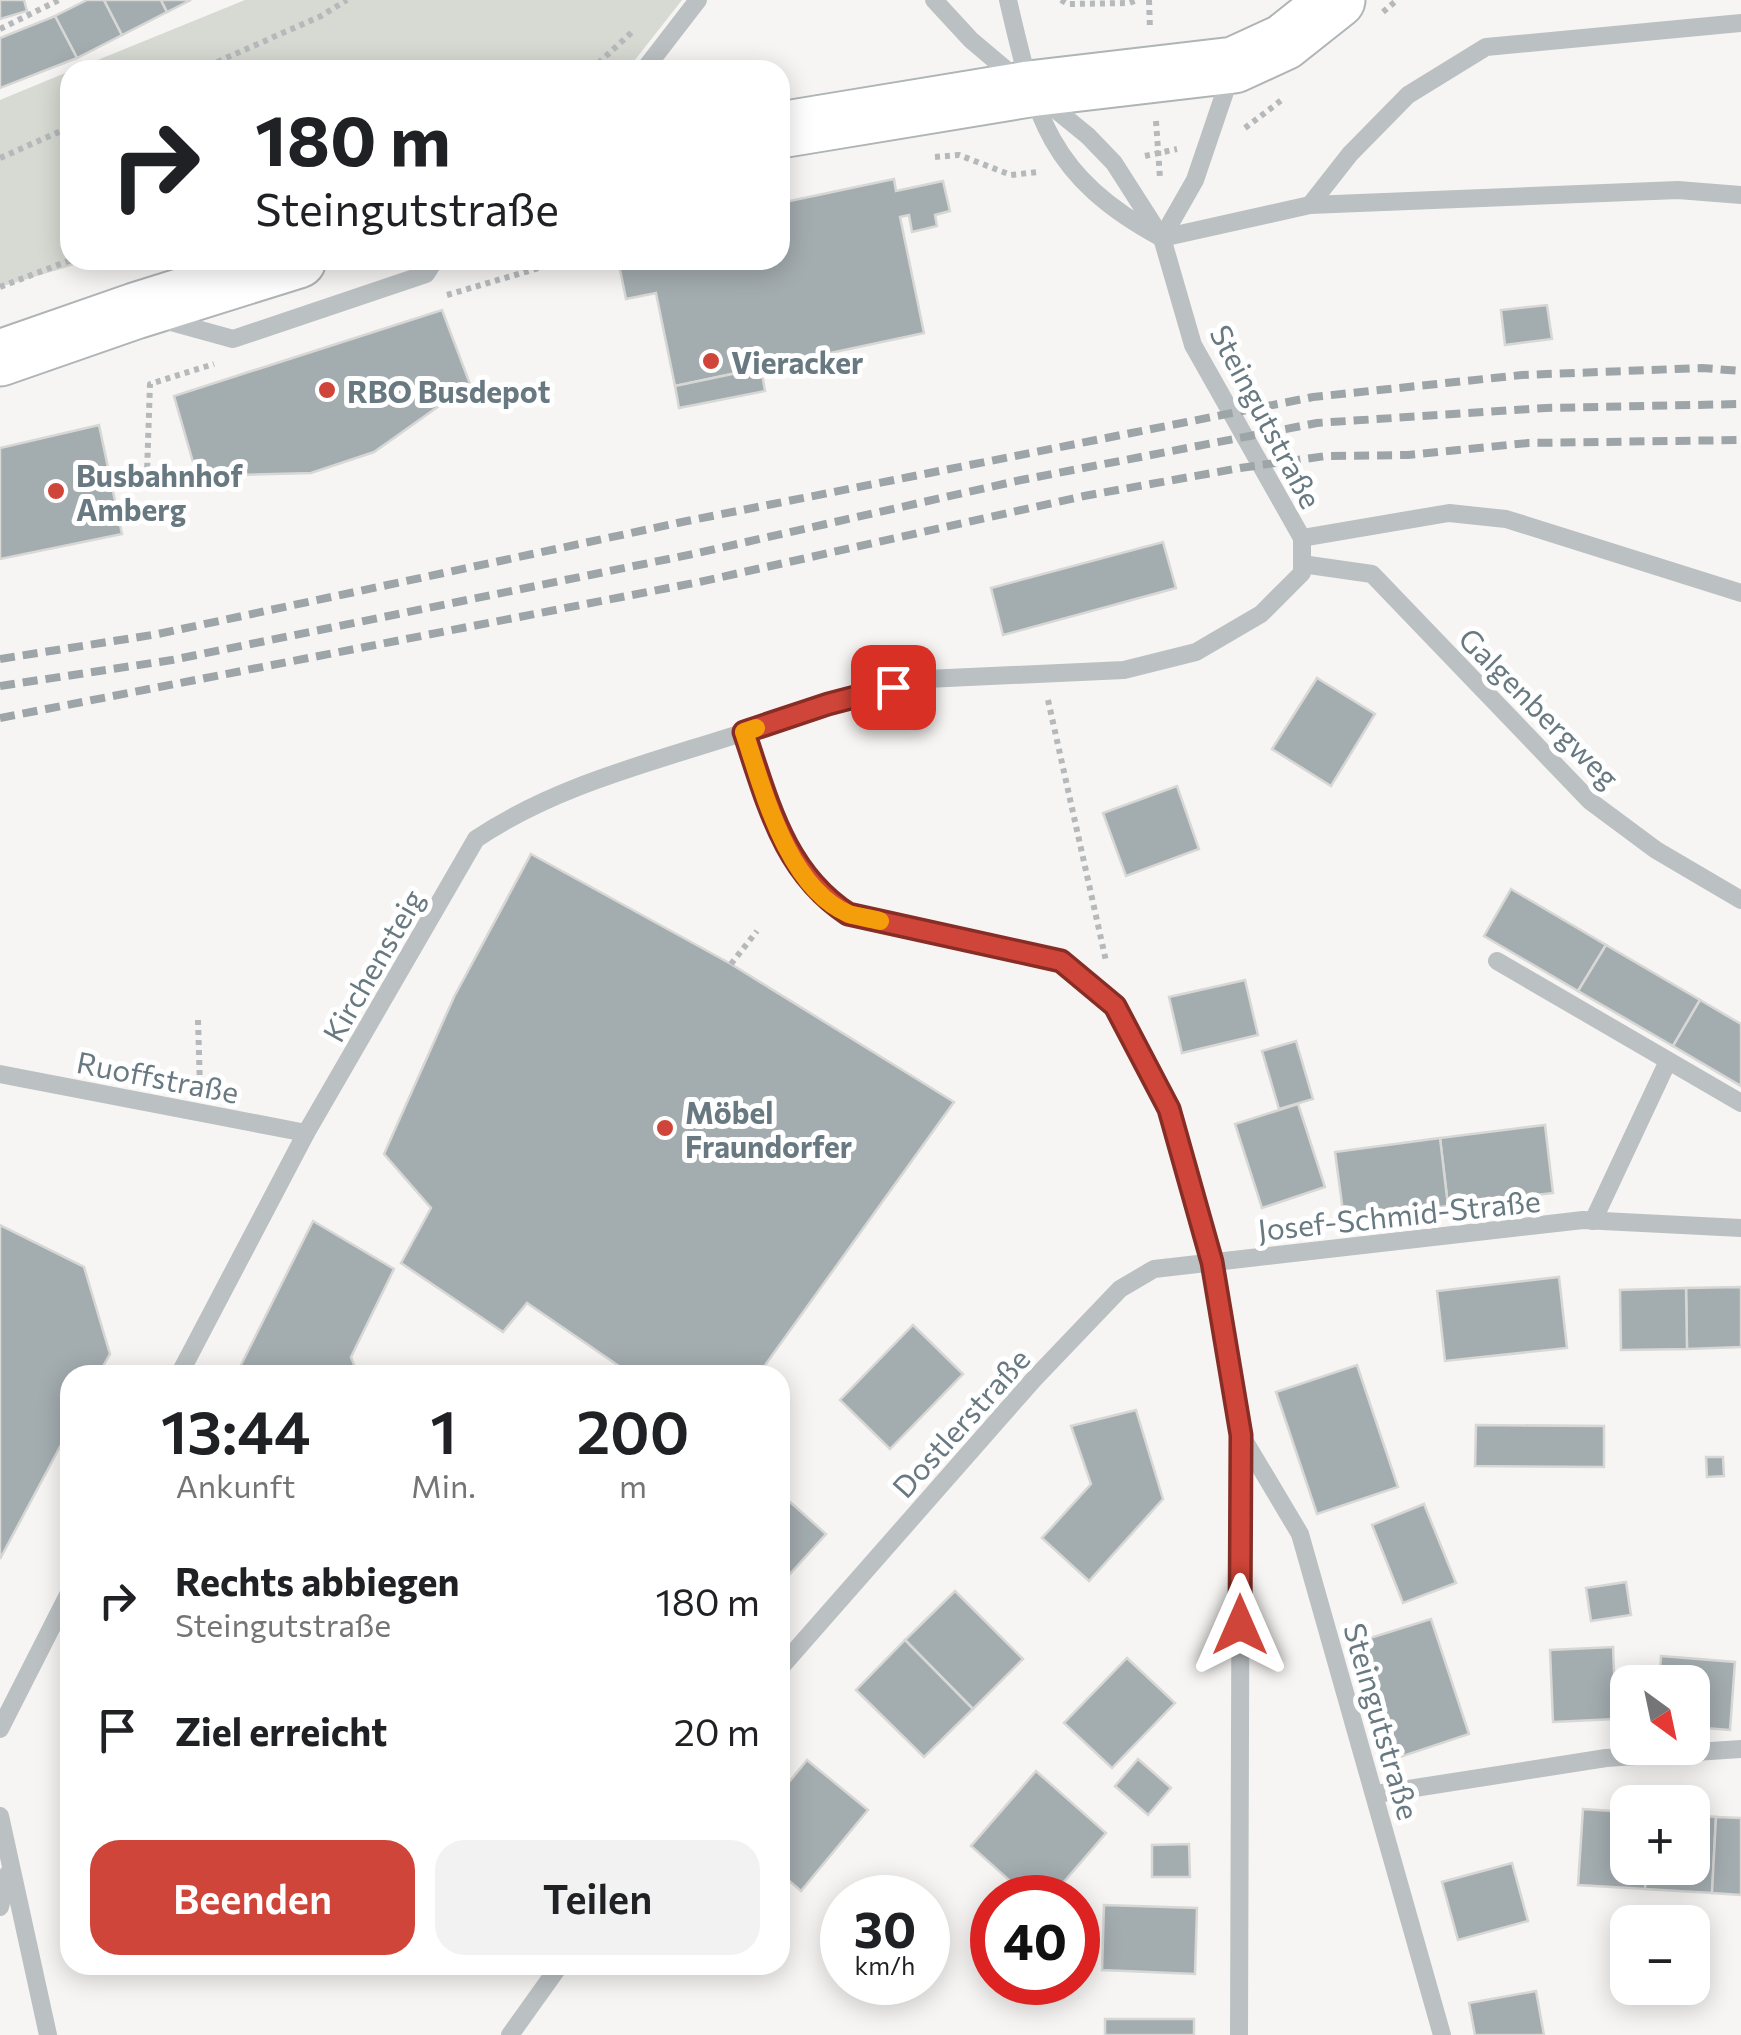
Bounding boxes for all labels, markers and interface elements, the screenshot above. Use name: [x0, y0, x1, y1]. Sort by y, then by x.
text: 180 m: [255, 95, 451, 180]
icon: right: [90, 100, 220, 230]
text: Steingutstraße: [255, 180, 559, 235]
street label: Steingutstraße: [1203, 318, 1331, 514]
place label: Vieracker: [731, 343, 863, 380]
marker: Vieracker: [700, 350, 722, 372]
place label: RBO Busdepot: [347, 372, 550, 409]
marker: RBO Busdepot: [316, 379, 338, 401]
place label: Busbahnhof Amberg: [76, 456, 243, 527]
marker: Busbahnhof Amberg: [45, 480, 67, 502]
street label: Galgenbergweg: [1452, 619, 1628, 795]
pin: [851, 645, 936, 730]
icon: arrive: [866, 660, 921, 715]
street label: Kirchensteig: [314, 882, 430, 1048]
street label: Ruoffstraße: [74, 1042, 242, 1110]
place label: Möbel Fraundorfer: [685, 1093, 852, 1164]
marker: Möbel Fraundorfer: [654, 1117, 676, 1139]
street label: Josef-Schmid-Straße: [1256, 1181, 1542, 1247]
street label: Dostlerstraße: [883, 1340, 1037, 1504]
text: 13:44: [161, 1393, 310, 1466]
text: 1: [430, 1393, 457, 1466]
text: 200: [577, 1393, 689, 1466]
text: Ankunft: [176, 1465, 295, 1505]
text: Min.: [411, 1465, 476, 1505]
text: m: [619, 1465, 647, 1505]
text: Rechts abbiegen: [175, 1557, 459, 1604]
icon: right: [90, 1573, 145, 1628]
position arrow: [1188, 1573, 1292, 1677]
text: 180 m: [655, 1577, 760, 1624]
text: Steingutstraße: [175, 1604, 391, 1644]
street label: Steingutstraße: [1337, 1618, 1429, 1824]
north arrow: [1610, 1665, 1710, 1765]
map controls: [1610, 1665, 1710, 2005]
icon: arrive: [90, 1703, 145, 1758]
text: Ziel erreicht: [175, 1707, 387, 1754]
text: 20 m: [674, 1707, 760, 1754]
button: +: [1610, 1785, 1710, 1885]
button: Beenden: [90, 1840, 415, 1955]
button: Teilen: [435, 1840, 760, 1955]
speed limit sign: 40: [970, 1875, 1100, 2005]
text: 30: [854, 1897, 916, 1958]
button: −: [1610, 1905, 1710, 2005]
text: km/h: [855, 1950, 915, 1980]

